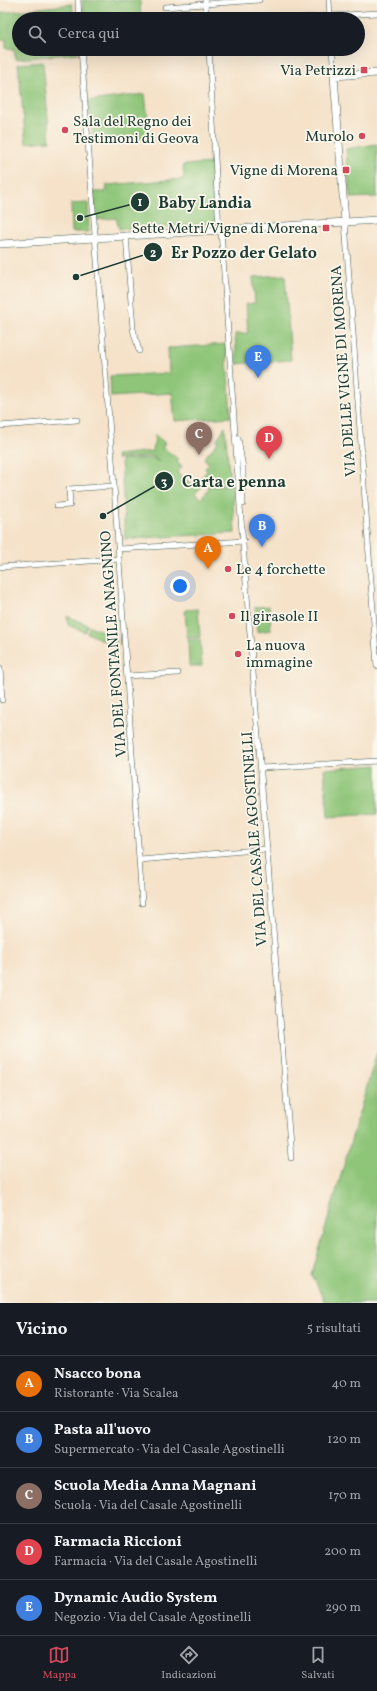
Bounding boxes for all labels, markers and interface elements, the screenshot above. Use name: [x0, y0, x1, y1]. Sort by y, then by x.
search box: [12, 12, 365, 56]
icon: search: [26, 23, 48, 45]
text: Cerca qui: [58, 24, 120, 45]
place label: Via Petrizzi: [280, 61, 356, 82]
marker: Via Petrizzi: [359, 65, 369, 75]
place label: Sala del Regno dei Testimoni di Geova: [73, 112, 199, 150]
marker: Sala del Regno dei Testimoni di Geova: [60, 125, 70, 135]
place label: Murolo: [305, 127, 354, 148]
marker: Murolo: [357, 131, 367, 141]
place label: Vigne di Morena: [230, 161, 338, 182]
marker: Vigne di Morena: [341, 165, 351, 175]
callout: Baby Landia: [130, 188, 259, 216]
text: Baby Landia: [158, 193, 252, 215]
text: 1: [138, 195, 143, 211]
place label: Sette Metri/Vigne di Morena: [132, 219, 318, 240]
marker: Sette Metri/Vigne di Morena: [321, 223, 331, 233]
callout: Er Pozzo der Gelato: [143, 238, 325, 266]
text: Er Pozzo der Gelato: [171, 243, 317, 265]
text: 2: [150, 246, 156, 262]
street label: VIA DELLE VIGNE DI MORENA: [327, 264, 362, 477]
pin: E: [245, 345, 271, 378]
pin: C: [186, 422, 212, 455]
pin: D: [256, 426, 282, 459]
callout: Carta e penna: [154, 467, 294, 495]
text: Carta e penna: [182, 472, 286, 494]
text: 3: [161, 475, 167, 491]
pin: B: [249, 514, 275, 547]
street label: VIA DEL FONTANILE ANAGNINO: [96, 530, 133, 758]
pin: A: [195, 536, 221, 569]
place label: Le 4 forchette: [236, 560, 326, 581]
marker: Le 4 forchette: [223, 564, 233, 574]
your location: [170, 576, 190, 596]
place label: Il girasole II: [240, 607, 318, 628]
marker: Il girasole II: [227, 611, 237, 621]
place label: La nuova immagine: [246, 636, 313, 674]
marker: La nuova immagine: [233, 649, 243, 659]
street label: VIA DEL CASALE AGOSTINELLI: [237, 731, 273, 947]
text: Vicino: [16, 1318, 67, 1341]
text: 5 risultati: [307, 1320, 361, 1338]
text: Nsacco bona: [54, 1364, 141, 1385]
text: A: [24, 1375, 34, 1393]
text: 40 m: [332, 1375, 361, 1393]
text: Ristorante · Via Scalea: [54, 1385, 179, 1403]
text: Pasta all'uovo: [54, 1420, 151, 1441]
text: B: [25, 1431, 33, 1449]
text: 120 m: [327, 1431, 361, 1449]
text: Supermercato · Via del Casale Agostinelli: [54, 1441, 285, 1459]
text: Scuola Media Anna Magnani: [54, 1476, 257, 1497]
text: C: [25, 1487, 33, 1505]
text: 170 m: [328, 1487, 361, 1505]
text: Scuola · Via del Casale Agostinelli: [54, 1497, 242, 1515]
text: Farmacia Riccioni: [54, 1532, 182, 1553]
text: D: [24, 1543, 34, 1561]
text: 200 m: [324, 1543, 361, 1561]
text: Farmacia · Via del Casale Agostinelli: [54, 1553, 257, 1571]
text: Dynamic Audio System: [54, 1588, 218, 1609]
text: E: [25, 1599, 33, 1617]
text: 290 m: [325, 1599, 361, 1617]
text: Negozio · Via del Casale Agostinelli: [54, 1609, 251, 1627]
tab: Mappa: [43, 1644, 76, 1683]
tab: Indicazioni: [161, 1644, 216, 1683]
tab: Salvati: [301, 1644, 334, 1683]

